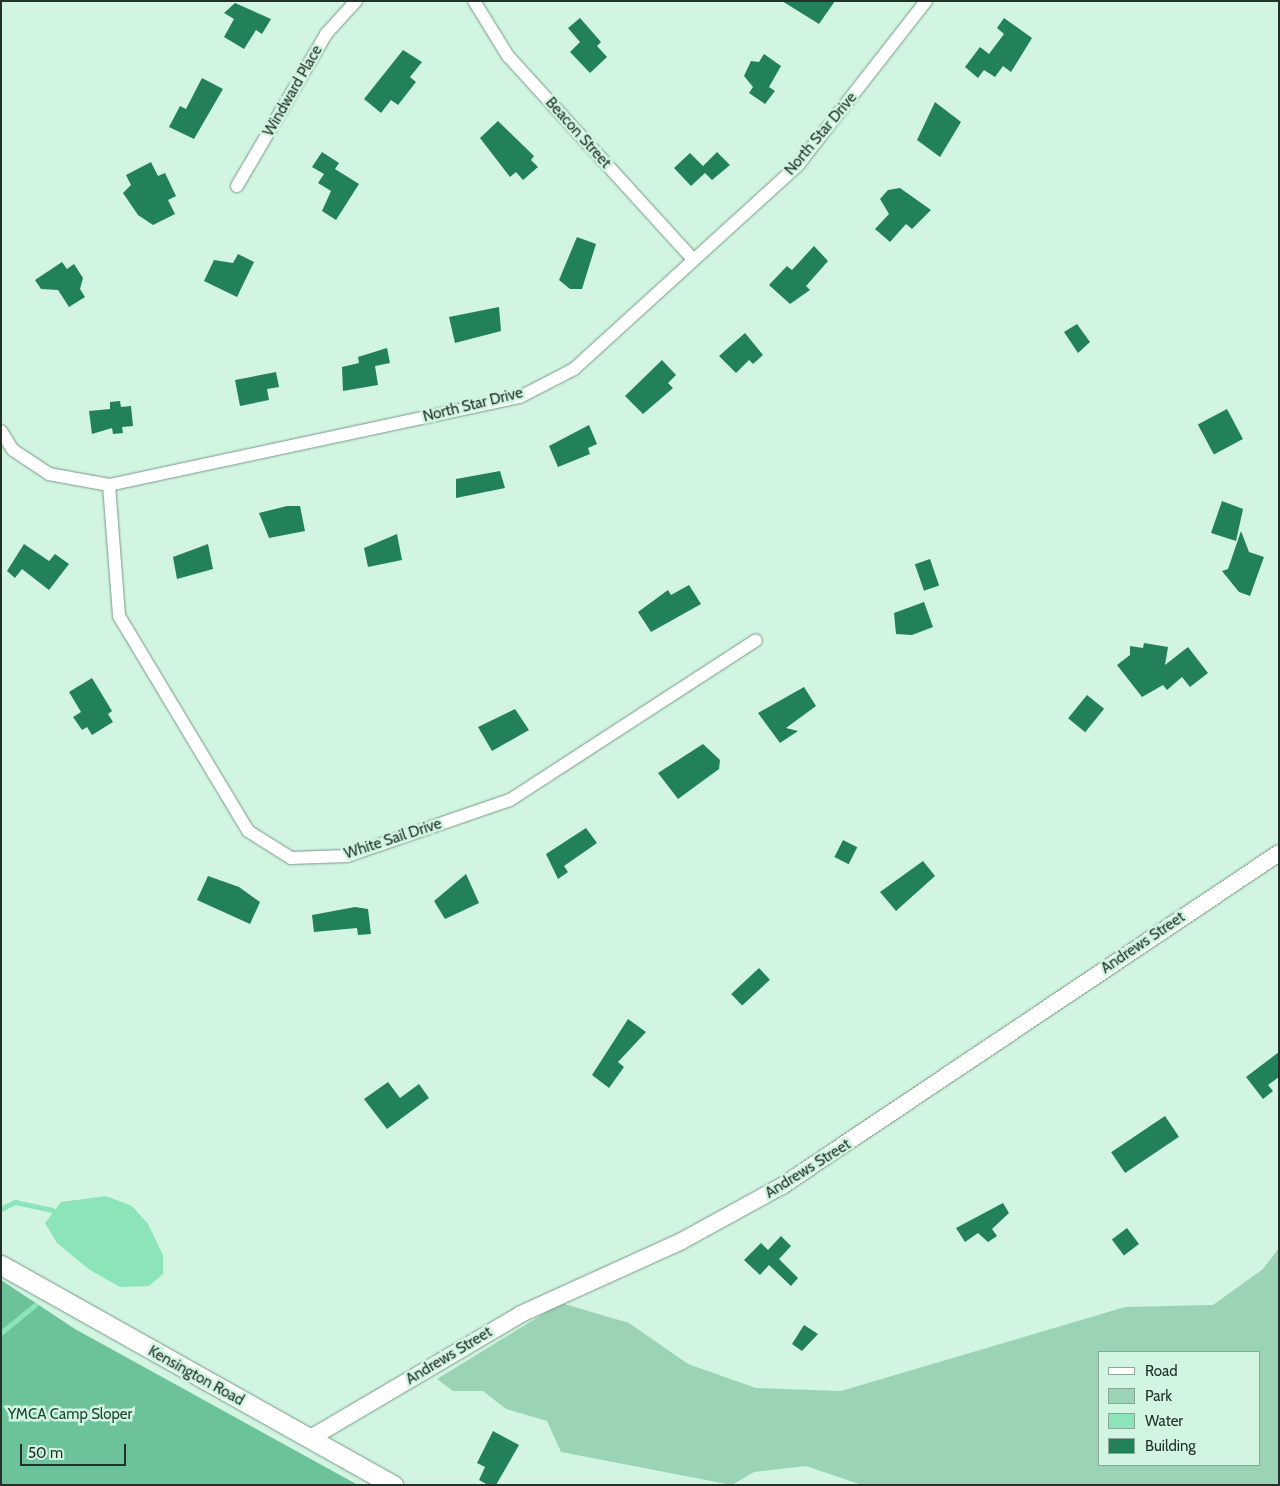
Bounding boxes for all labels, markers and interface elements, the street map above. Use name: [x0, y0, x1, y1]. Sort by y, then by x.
street label: Windward Place: [260, 42, 326, 140]
street label: North Star Drive: [781, 89, 861, 179]
street label: Beacon Street: [542, 94, 614, 172]
street label: North Star Drive: [421, 384, 525, 426]
street label: White Sail Drive: [342, 815, 444, 863]
street label: Andrews Street: [1098, 908, 1188, 978]
street label: Andrews Street: [762, 1136, 854, 1202]
street label: Andrews Street: [403, 1323, 495, 1389]
street label: Kensington Road: [145, 1342, 247, 1410]
legend: [1098, 1351, 1260, 1466]
text: Road: [1145, 1362, 1178, 1380]
text: Park: [1145, 1387, 1172, 1405]
park label: YMCA Camp Sloper: [8, 1406, 132, 1424]
text: Water: [1145, 1412, 1183, 1430]
scale bar: [22, 1434, 129, 1466]
text: Building: [1145, 1437, 1196, 1455]
text: 50 m: [28, 1444, 63, 1462]

